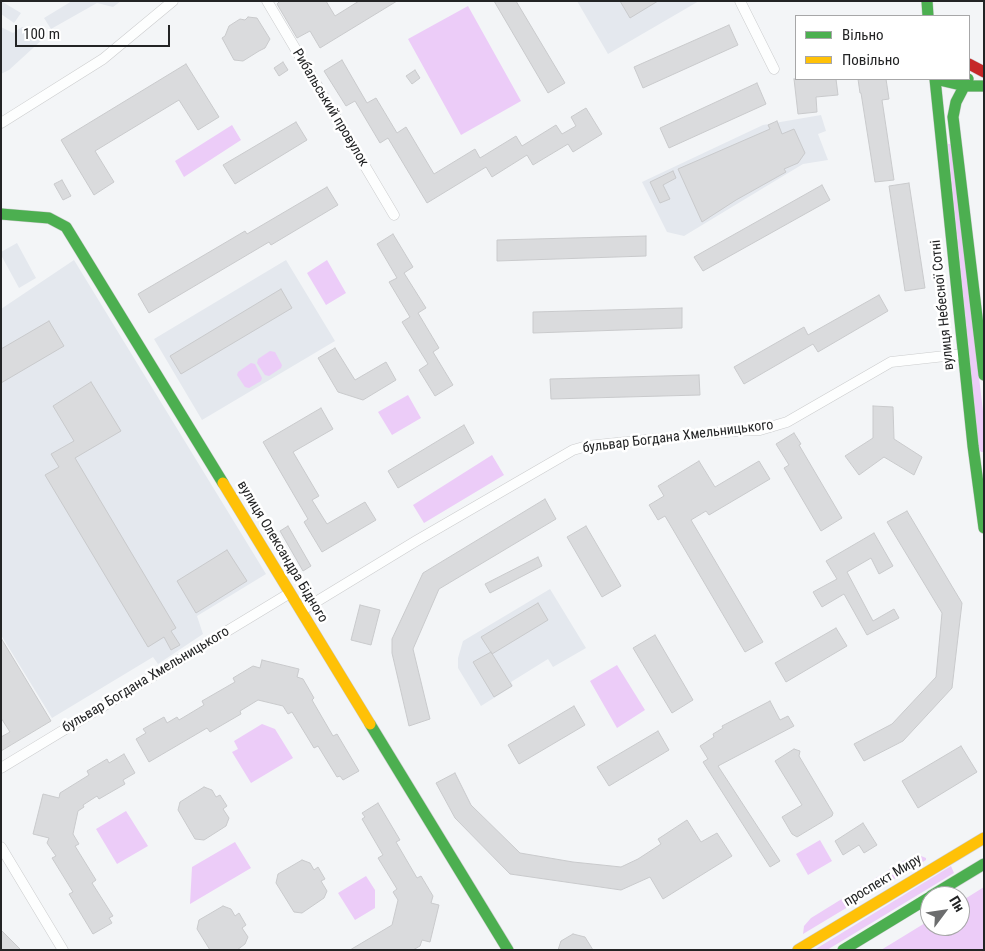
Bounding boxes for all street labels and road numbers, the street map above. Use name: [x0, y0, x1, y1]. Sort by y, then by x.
street label: Рибальський провулок: [288, 46, 372, 170]
street label: вулиця Небесної Сотні: [928, 239, 958, 371]
street label: бульвар Богдана Хмельницького: [582, 417, 774, 457]
street label: вулиця Олександра Бідного: [233, 478, 331, 626]
street label: бульвар Богдана Хмельницького: [59, 623, 233, 737]
street label: проспект Миру: [841, 851, 925, 911]

